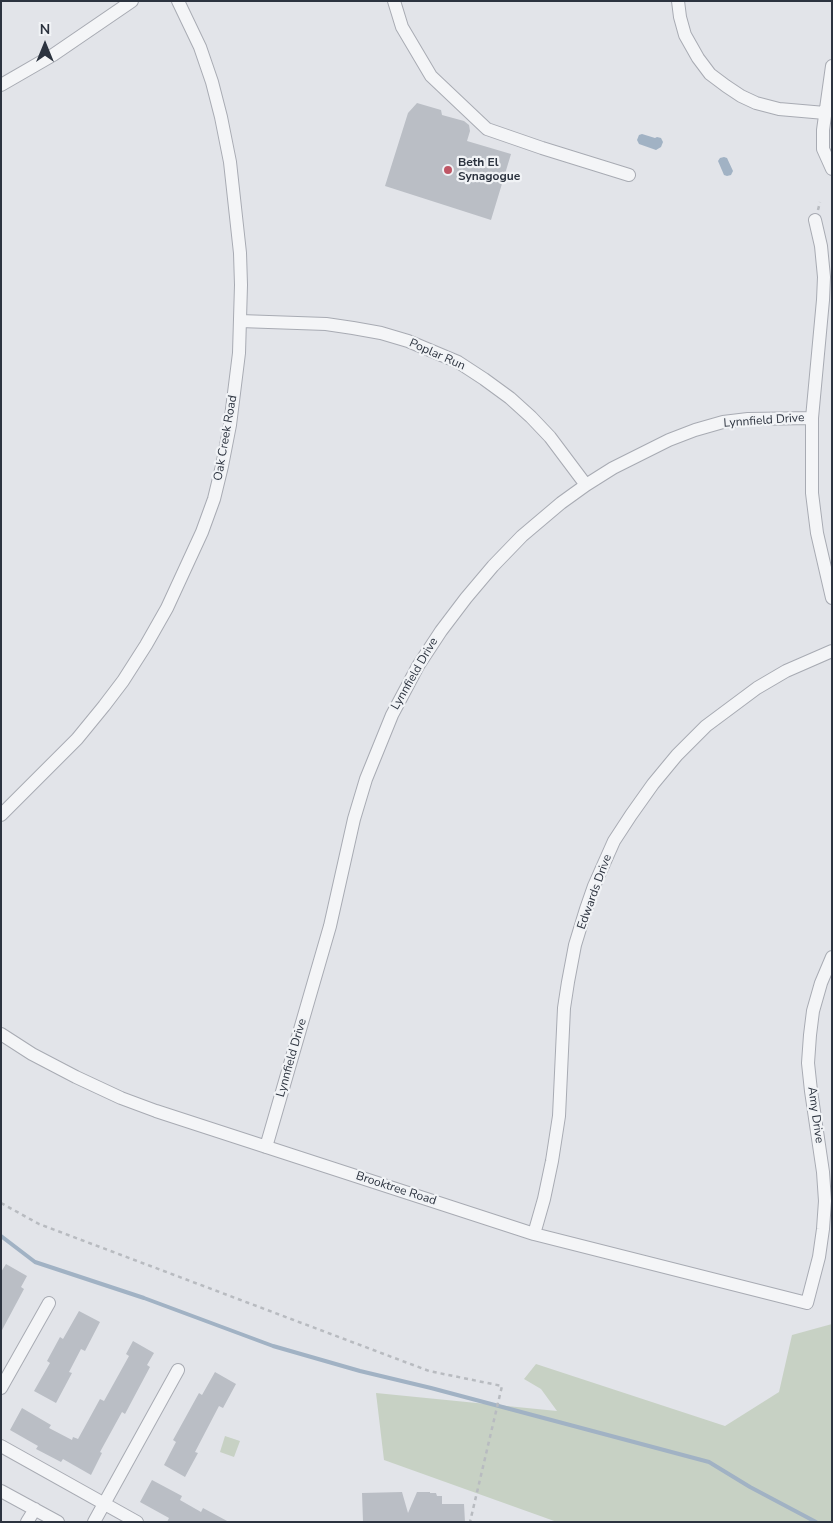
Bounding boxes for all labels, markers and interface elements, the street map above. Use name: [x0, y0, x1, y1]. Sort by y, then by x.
north arrow: [20, 20, 70, 70]
text: N: [40, 20, 50, 39]
place label: Beth El Synagogue: [458, 156, 520, 184]
marker: Beth El Synagogue: [442, 164, 454, 176]
street label: Poplar Run: [407, 336, 467, 374]
street label: Oak Creek Road: [211, 394, 241, 482]
street label: Lynnfield Drive: [723, 411, 805, 431]
street label: Lynnfield Drive: [389, 635, 441, 713]
street label: Edwards Drive: [575, 853, 615, 931]
street label: Lynnfield Drive: [274, 1017, 310, 1099]
street label: Amy Drive: [804, 1086, 826, 1144]
street label: Brooktree Road: [354, 1169, 438, 1209]

